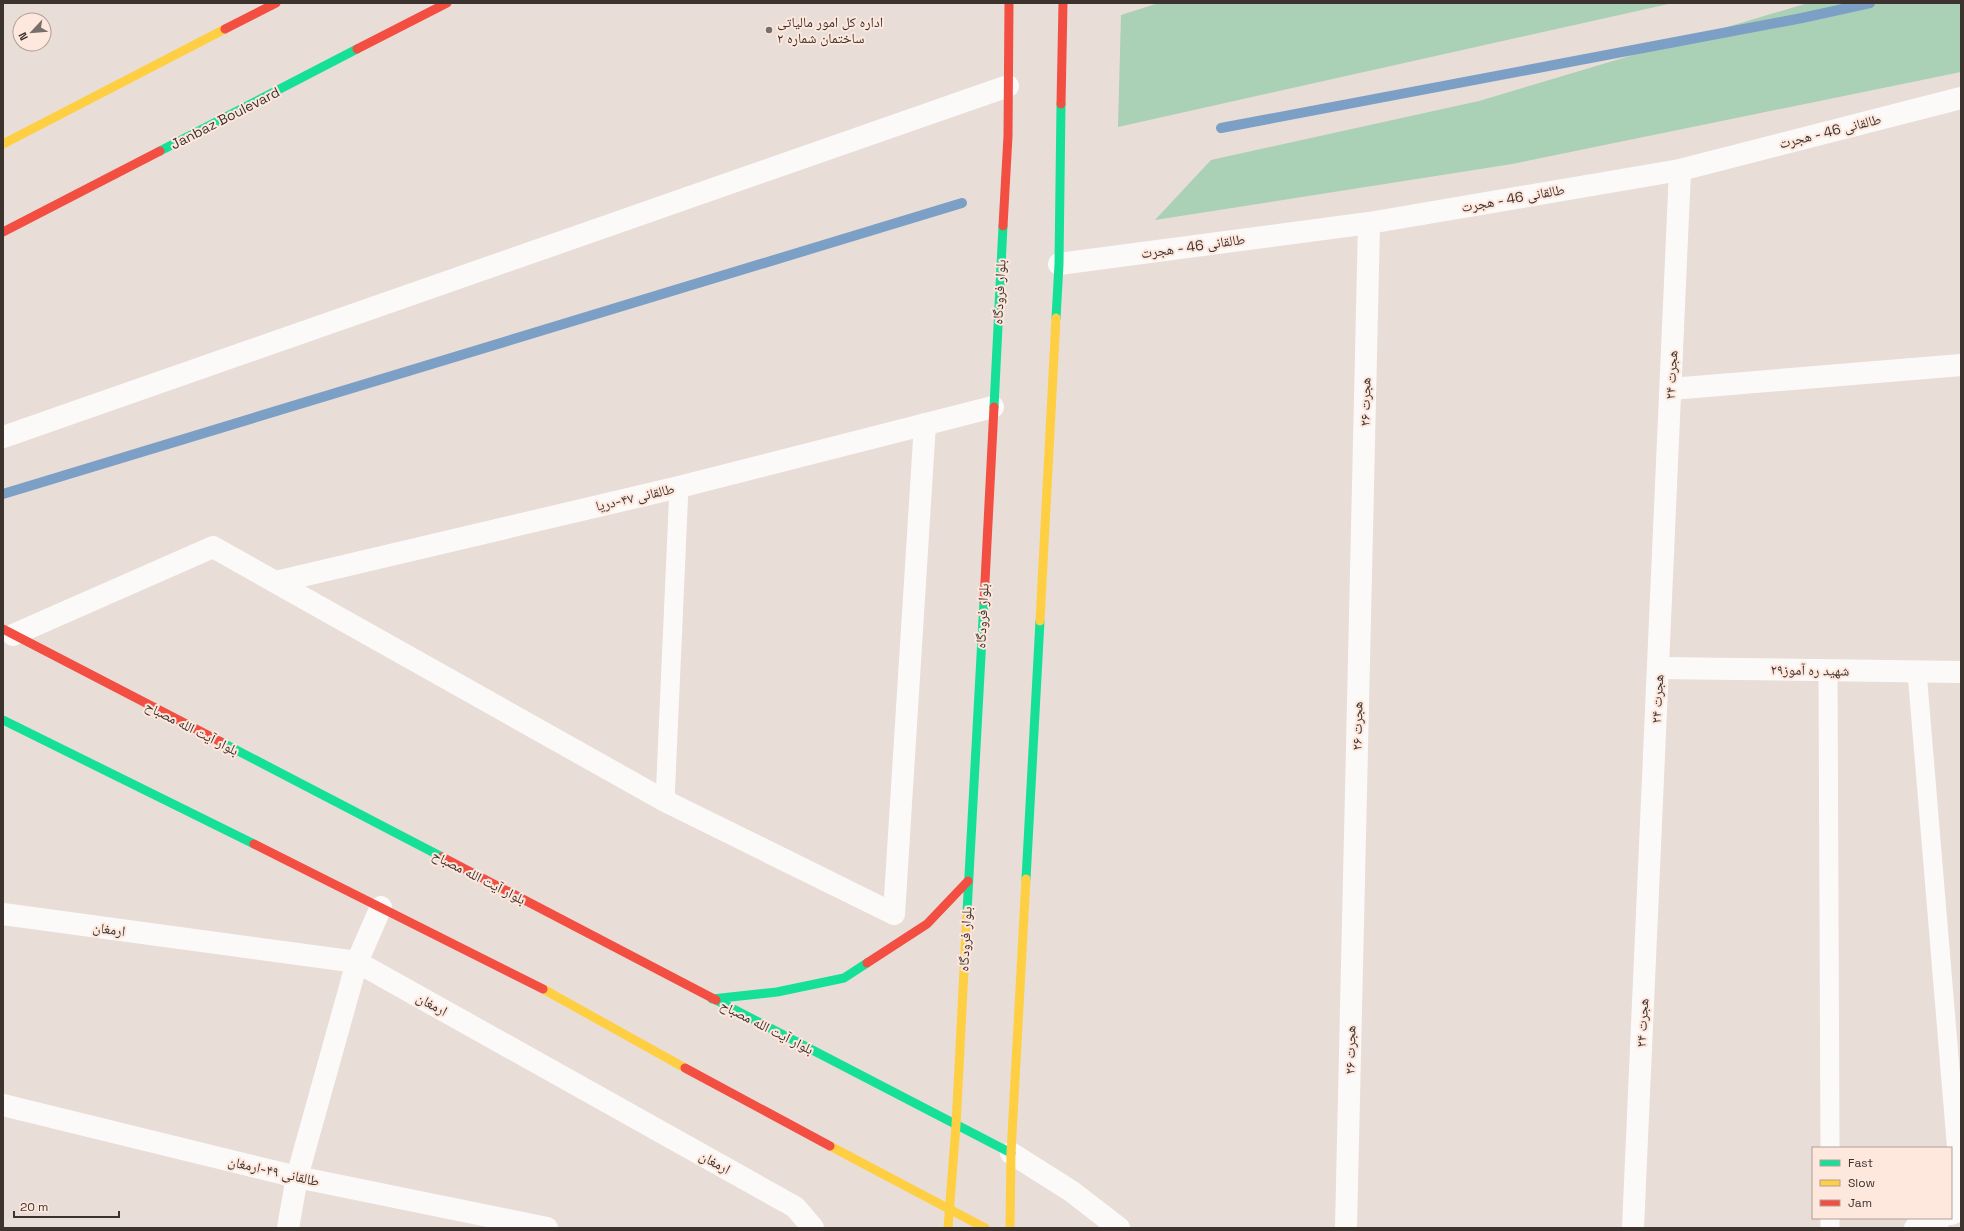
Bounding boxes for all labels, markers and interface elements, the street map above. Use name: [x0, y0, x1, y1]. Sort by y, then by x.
north arrow: [12, 12, 52, 52]
place label: اداره کل امور مالیاتی ساختمان شماره ۲: [777, 13, 883, 47]
marker: اداره کل امور مالیاتی ساختمان شماره ۲: [764, 25, 774, 35]
text: N: [15, 30, 31, 43]
street label: Janbaz Boulevard: [168, 83, 282, 153]
street label: طالقانی 46 - هجرت: [1777, 110, 1883, 152]
street label: طالقانی 46 - هجرت: [1460, 180, 1566, 216]
street label: طالقانی 46 - هجرت: [1140, 230, 1246, 262]
street label: بلوار فرودگاه: [988, 259, 1010, 325]
street label: هجرت ۲۴: [1661, 350, 1681, 400]
street label: هجرت ۲۶: [1356, 377, 1374, 427]
street label: طالقانی ۴۷-دریا: [594, 479, 676, 515]
street label: بلوار فرودگاه: [971, 583, 993, 649]
street label: شهید ره آموز۲۹: [1770, 660, 1850, 680]
street label: هجرت ۲۴: [1647, 674, 1667, 724]
street label: بلوار آیت الله مصباح: [142, 697, 242, 760]
street label: هجرت ۲۶: [1348, 701, 1366, 751]
street label: بلوار آیت الله مصباح: [429, 846, 529, 909]
street label: بلوار فرودگاه: [954, 906, 976, 972]
street label: ارمغان: [92, 918, 126, 940]
street label: ارمغان: [413, 988, 451, 1020]
street label: بلوار آیت الله مصباح: [717, 996, 817, 1059]
street label: هجرت ۲۴: [1632, 998, 1652, 1048]
street label: هجرت ۲۶: [1341, 1025, 1359, 1075]
street label: ارمغان: [696, 1146, 734, 1178]
legend: [1812, 1147, 1952, 1219]
street label: طالقانی ۴۹-ارمغان: [226, 1152, 322, 1190]
text: Fast: [1848, 1155, 1873, 1171]
text: Slow: [1848, 1175, 1875, 1191]
scale bar: [14, 1193, 119, 1219]
text: Jam: [1848, 1195, 1872, 1211]
text: 20 m: [20, 1199, 48, 1215]

